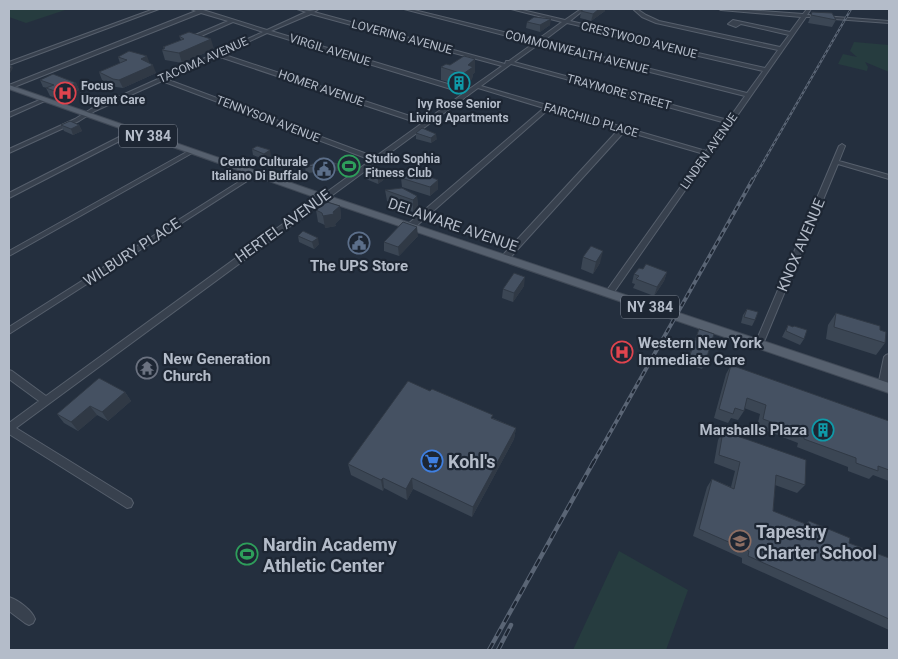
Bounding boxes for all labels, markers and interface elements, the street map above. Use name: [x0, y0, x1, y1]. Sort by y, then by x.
street label: LOVERING AVENUE: [350, 17, 454, 57]
street label: CRESTWOOD AVENUE: [579, 19, 699, 61]
street label: COMMONWEALTH AVENUE: [504, 27, 650, 77]
street label: VIRGIL AVENUE: [288, 31, 372, 69]
street label: TACOMA AVENUE: [156, 34, 250, 86]
street label: HOMER AVENUE: [276, 67, 366, 109]
building icon: Ivy Rose Senior Living Apartments: [447, 71, 471, 95]
street label: TRAYMORE STREET: [565, 71, 673, 113]
place label: Focus Urgent Care: [81, 79, 146, 107]
hospital icon: Focus Urgent Care: [53, 81, 77, 105]
street label: TENNYSON AVENUE: [214, 93, 322, 145]
place label: Ivy Rose Senior Living Apartments: [409, 97, 509, 125]
street label: FAIRCHILD PLACE: [542, 100, 640, 140]
street label: LINDEN AVENUE: [678, 110, 740, 192]
road number: NY 384: [119, 124, 177, 148]
place label: Studio Sophia Fitness Club: [365, 152, 441, 180]
sports icon: Studio Sophia Fitness Club: [337, 154, 361, 178]
place label: Centro Culturale Italiano Di Buffalo: [211, 155, 309, 183]
public building icon: Centro Culturale Italiano Di Buffalo: [312, 157, 336, 181]
street label: HERTEL AVENUE: [232, 185, 335, 267]
street label: DELAWARE AVENUE: [386, 194, 521, 256]
street label: KNOX AVENUE: [773, 195, 829, 294]
street label: WILBURY PLACE: [80, 214, 184, 290]
public building icon: The UPS Store: [347, 231, 371, 255]
place label: The UPS Store: [310, 257, 408, 275]
road number: NY 384: [621, 296, 679, 318]
place label: Western New York Immediate Care: [638, 334, 763, 369]
hospital icon: Western New York Immediate Care: [610, 340, 634, 364]
place label: New Generation Church: [163, 350, 270, 385]
temple icon: New Generation Church: [135, 356, 159, 380]
building icon: Marshalls Plaza: [811, 418, 835, 442]
place label: Marshalls Plaza: [700, 421, 807, 439]
supermarket icon: Kohl's: [420, 449, 444, 473]
place label: Kohl's: [448, 451, 496, 472]
place label: Tapestry Charter School: [756, 521, 877, 563]
school or university icon: Tapestry Charter School: [728, 529, 752, 553]
place label: Nardin Academy Athletic Center: [263, 534, 398, 576]
sports icon: Nardin Academy Athletic Center: [235, 542, 259, 566]

